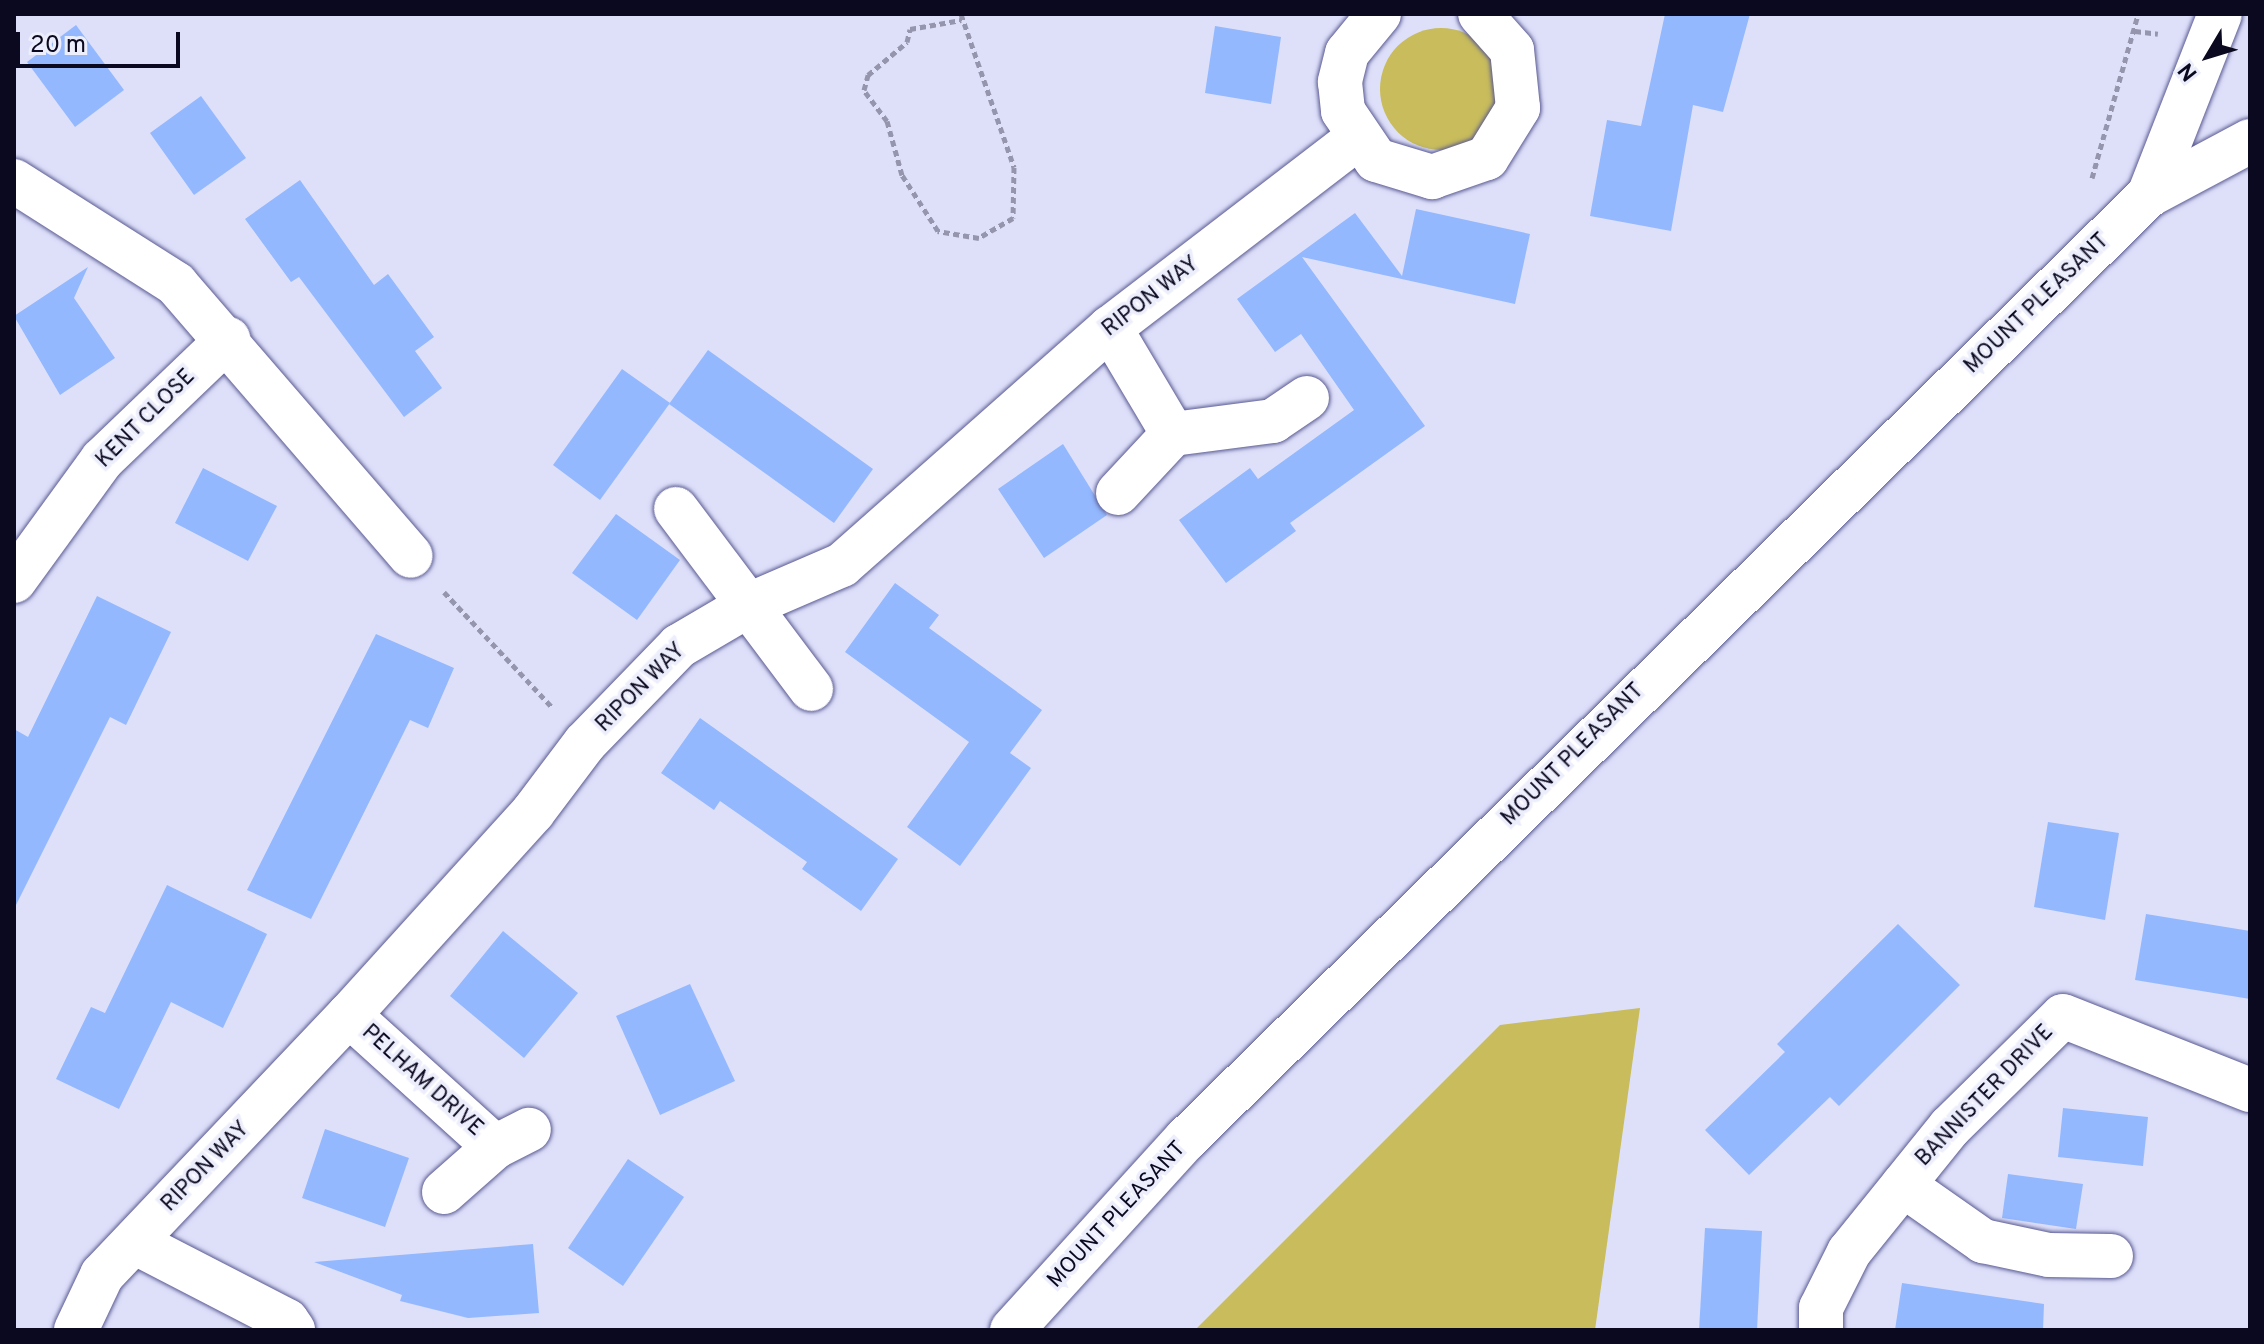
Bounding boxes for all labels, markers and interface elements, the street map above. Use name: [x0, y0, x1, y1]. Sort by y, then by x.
scale bar: [20, 16, 184, 66]
north arrow: [2168, 16, 2248, 96]
text: 20 m: [30, 31, 86, 61]
text: N: [2173, 57, 2204, 86]
street label: MOUNT PLEASANT: [1959, 228, 2115, 380]
street label: RIPON WAY: [1097, 251, 1205, 343]
street label: KENT CLOSE: [91, 364, 201, 474]
street label: RIPON WAY: [591, 638, 691, 738]
street label: MOUNT PLEASANT: [1496, 678, 1650, 832]
street label: PELHAM DRIVE: [356, 1020, 488, 1142]
street label: BANNISTER DRIVE: [1911, 1020, 2059, 1172]
street label: RIPON WAY: [156, 1116, 256, 1218]
street label: MOUNT PLEASANT: [1042, 1136, 1192, 1294]

